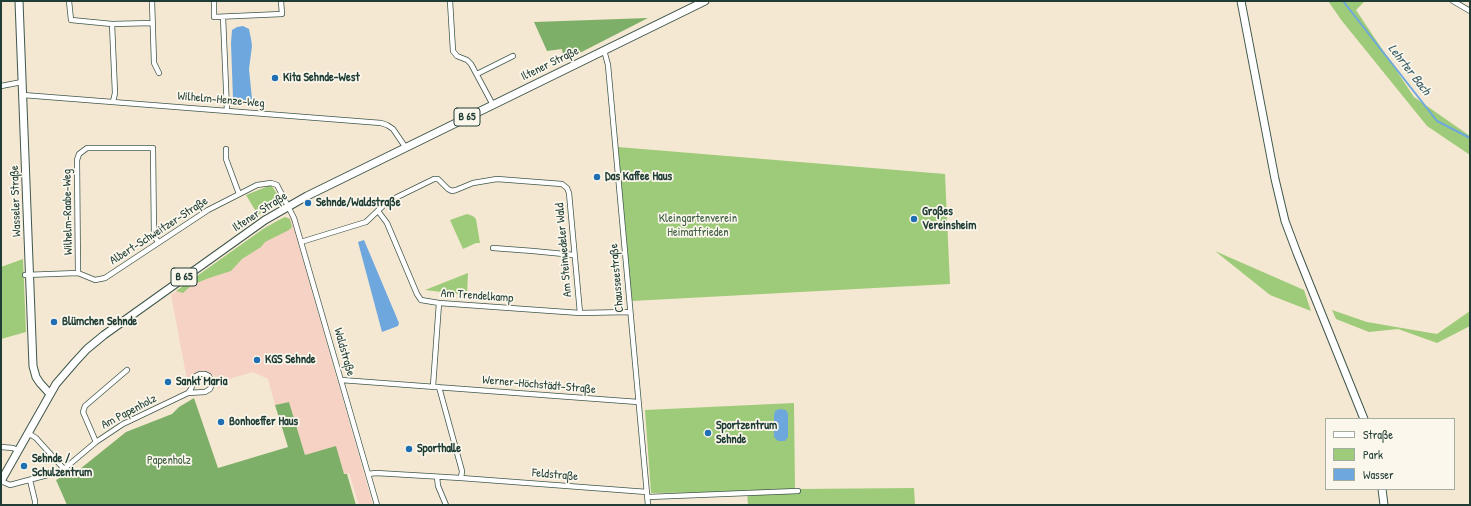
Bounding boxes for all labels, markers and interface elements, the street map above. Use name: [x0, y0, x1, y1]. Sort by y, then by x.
water label: Lehrter Bach: [1384, 41, 1434, 99]
street label: Iltener Straße: [519, 44, 581, 84]
place label: Kita Sehnde-West: [283, 71, 360, 85]
marker: Kita Sehnde-West: [270, 73, 280, 83]
street label: Wilhelm-Henze-Weg: [177, 89, 265, 111]
road number: B 65: [454, 108, 480, 126]
street label: Wasseler Straße: [8, 165, 24, 237]
street label: Wilhelm-Raabe-Weg: [60, 169, 76, 255]
place label: Das Kaffee Haus: [605, 170, 672, 184]
marker: Das Kaffee Haus: [592, 172, 602, 182]
street label: Iltener Straße: [230, 189, 290, 235]
street label: Albert-Schweitzer-Straße: [107, 194, 211, 268]
place label: Sehnde/Waldstraße: [316, 196, 400, 210]
marker: Sehnde/Waldstraße: [303, 198, 313, 208]
street label: Am Steinwedeler Wald: [553, 202, 575, 298]
place label: Großes Vereinsheim: [922, 205, 976, 233]
park label: Kleingartenverein Heimatfrieden: [659, 212, 737, 240]
marker: Großes Vereinsheim: [909, 214, 919, 224]
street label: Chausseestraße: [607, 243, 627, 313]
road number: B 65: [171, 268, 197, 286]
street label: Am Trendelkamp: [440, 286, 514, 306]
place label: Blümchen Sehnde: [62, 315, 137, 329]
marker: Blümchen Sehnde: [49, 317, 59, 327]
street label: Waldstraße: [330, 326, 358, 378]
place label: KGS Sehnde: [265, 353, 316, 367]
marker: KGS Sehnde: [252, 355, 262, 365]
street label: Werner-Höchstädt-Straße: [482, 373, 596, 397]
place label: Sankt Maria: [176, 375, 227, 389]
marker: Sankt Maria: [163, 377, 173, 387]
street label: Am Papenholz: [99, 391, 159, 433]
place label: Bonhoeffer Haus: [229, 415, 298, 429]
marker: Bonhoeffer Haus: [216, 417, 226, 427]
legend: [1325, 418, 1455, 490]
place label: Sportzentrum Sehnde: [716, 419, 777, 447]
text: Straße: [1363, 426, 1393, 443]
marker: Sportzentrum Sehnde: [703, 428, 713, 438]
place label: Sporthalle: [417, 442, 461, 456]
marker: Sporthalle: [404, 444, 414, 454]
text: Park: [1363, 446, 1383, 463]
place label: Sehnde / Schulzentrum: [32, 452, 92, 480]
park label: Papenholz: [147, 454, 191, 468]
marker: Sehnde / Schulzentrum: [19, 461, 29, 471]
street label: Feldstraße: [531, 466, 579, 484]
text: Wasser: [1363, 466, 1394, 483]

